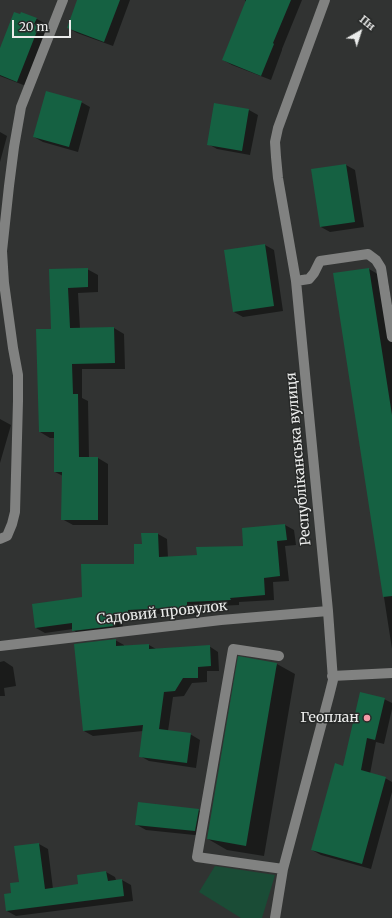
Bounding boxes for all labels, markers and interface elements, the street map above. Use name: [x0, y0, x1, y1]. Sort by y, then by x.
scale bar: [14, 12, 73, 38]
north arrow: [340, 12, 380, 52]
text: Пн: [357, 12, 378, 33]
text: 20 m: [19, 19, 48, 34]
street label: Республіканська вулиця: [283, 372, 315, 546]
street label: Садовий провулок: [96, 598, 228, 628]
place label: Геоплан: [300, 710, 359, 726]
marker: Геоплан: [362, 713, 372, 723]

